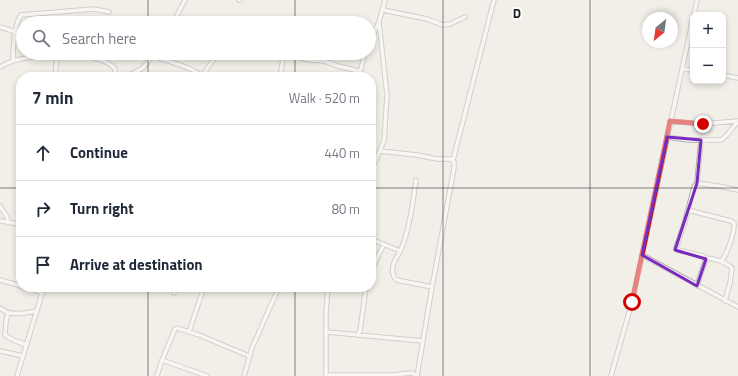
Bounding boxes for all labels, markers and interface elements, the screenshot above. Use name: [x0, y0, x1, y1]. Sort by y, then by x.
text: D: [513, 3, 521, 23]
north arrow: [642, 12, 678, 48]
map controls: [690, 12, 726, 84]
button: +: [690, 12, 726, 48]
search box: [16, 16, 376, 60]
icon: search: [30, 27, 52, 49]
text: Search here: [62, 27, 136, 50]
button: −: [690, 48, 726, 84]
text: 7 min: [32, 85, 73, 111]
text: Walk · 520 m: [289, 88, 360, 108]
route end: [694, 115, 712, 133]
text: Continue: [70, 141, 128, 164]
icon: ahead: [32, 142, 54, 164]
text: 440 m: [324, 143, 360, 163]
text: Turn right: [70, 197, 134, 220]
icon: right: [32, 198, 54, 220]
text: 80 m: [332, 199, 360, 219]
text: Arrive at destination: [70, 253, 203, 276]
icon: arrive: [32, 254, 54, 276]
route start: [623, 293, 641, 311]

